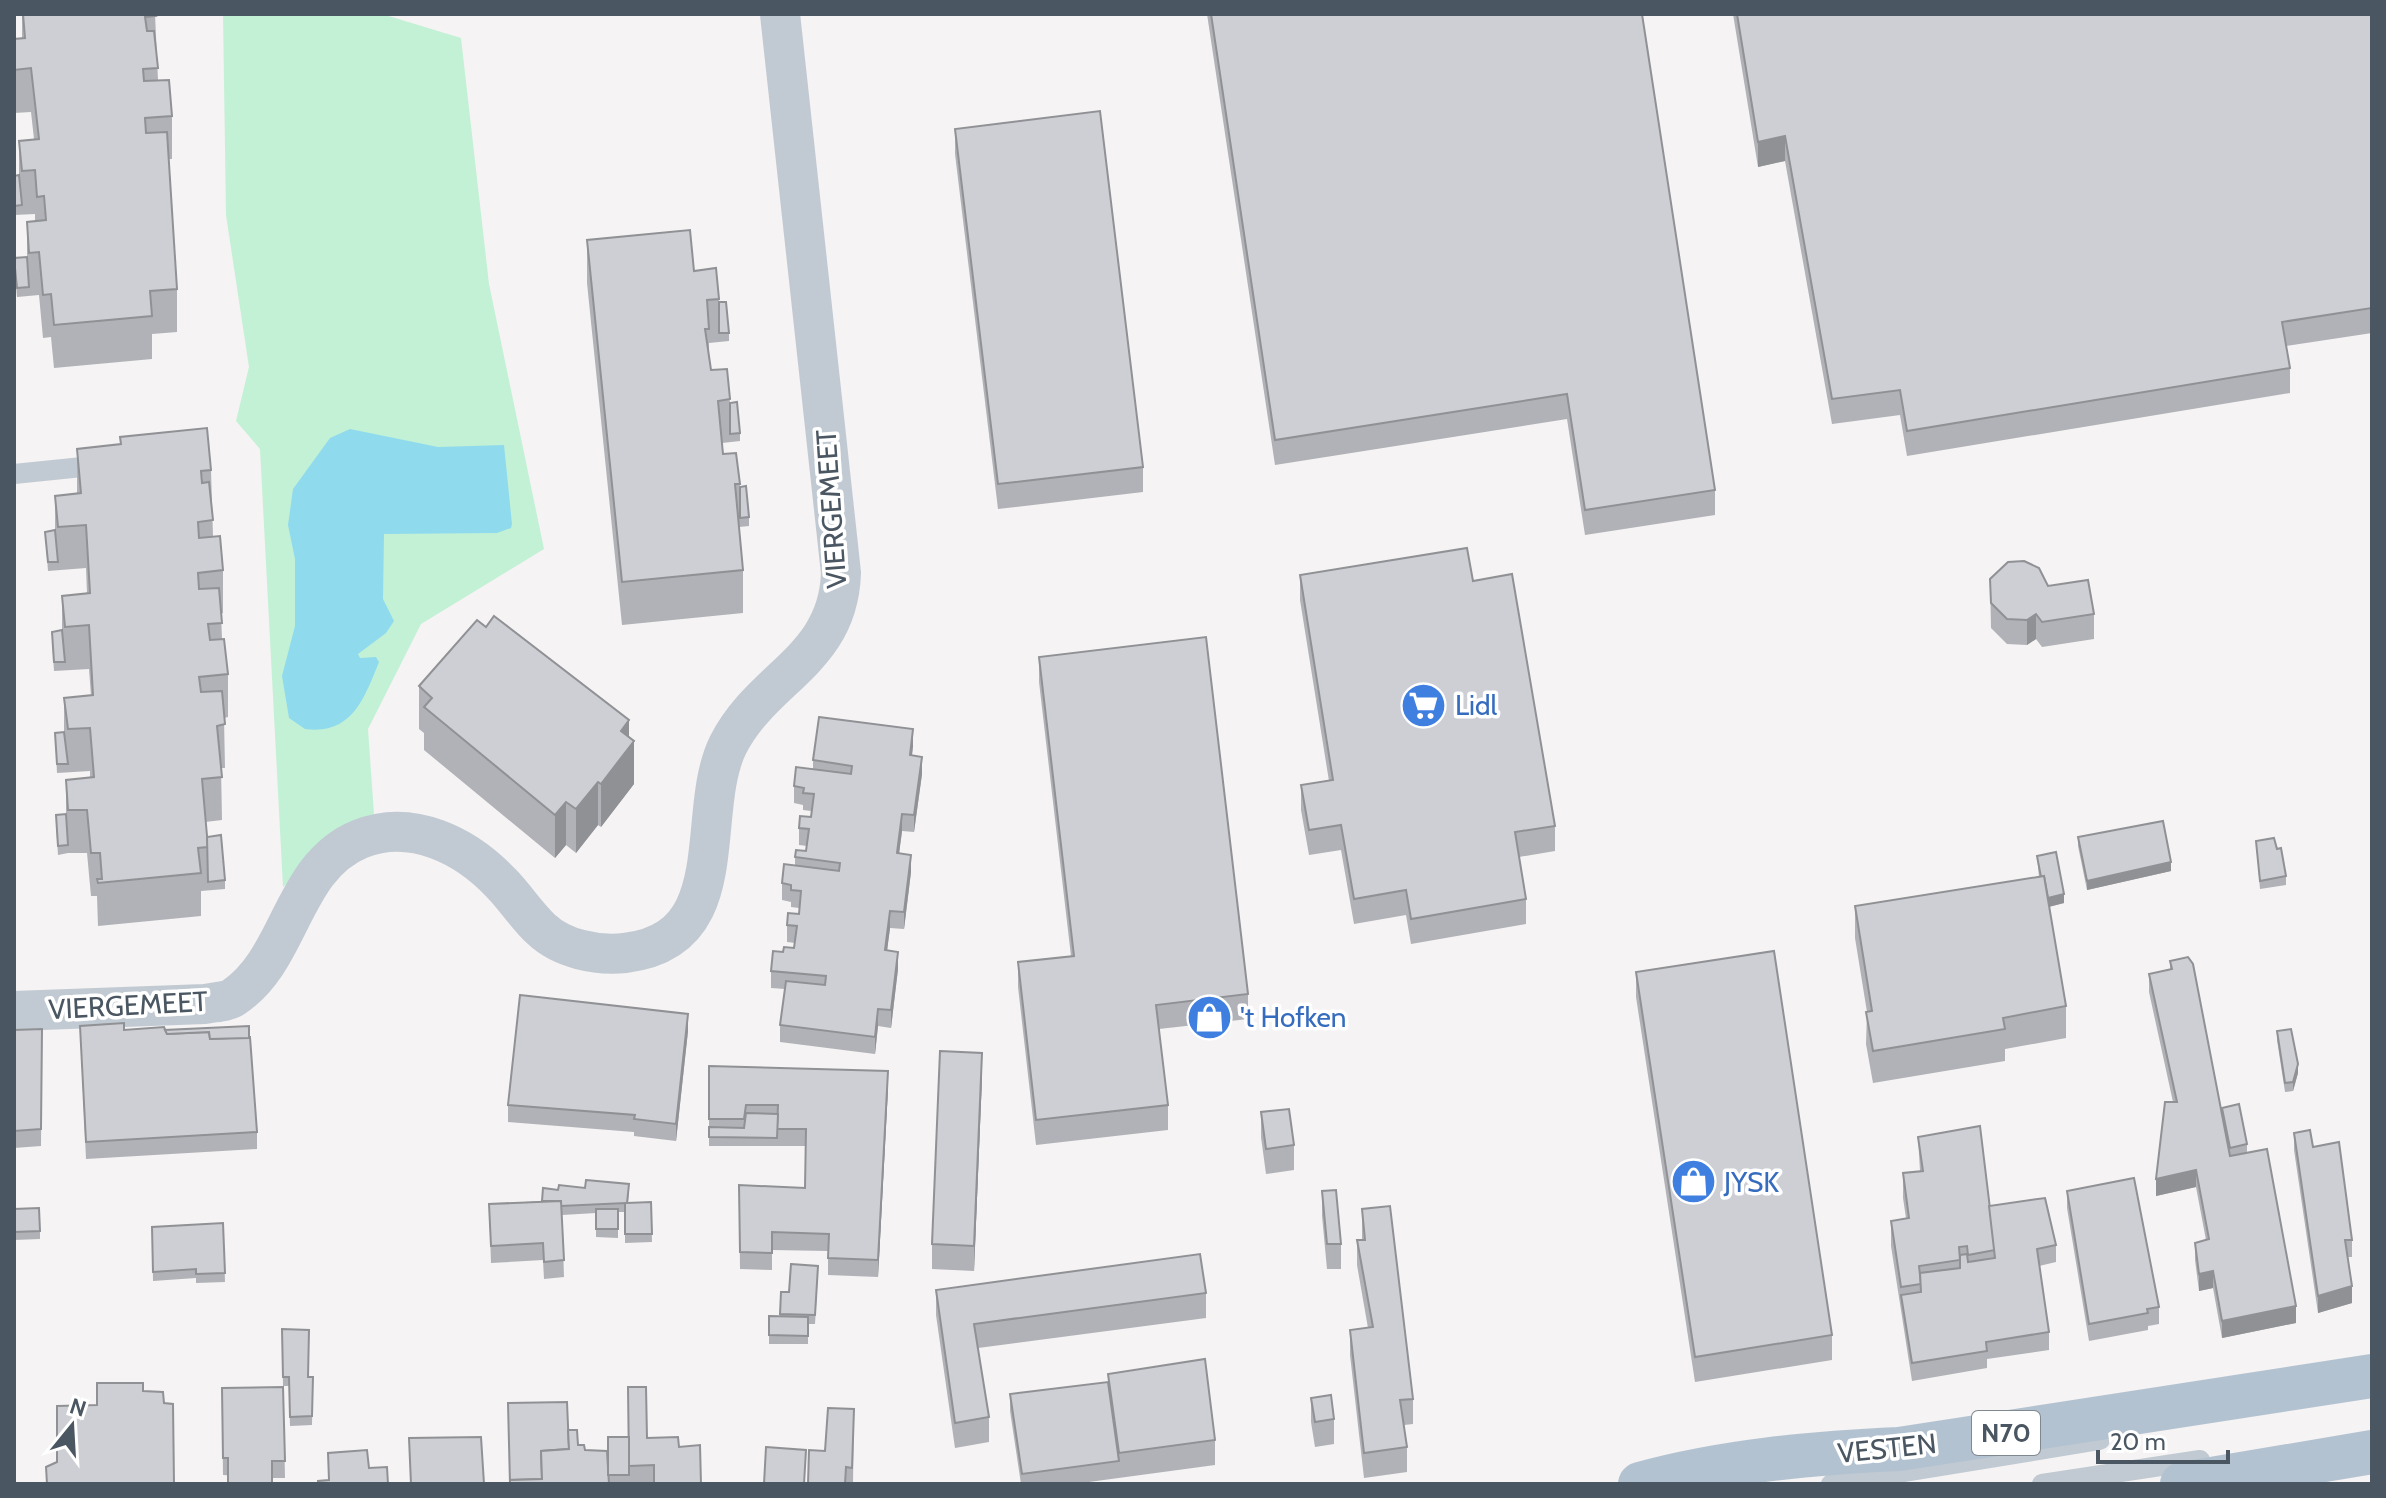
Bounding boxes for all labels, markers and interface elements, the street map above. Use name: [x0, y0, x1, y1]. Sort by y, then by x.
street label: VIERGEMEET: [808, 428, 854, 590]
supermarket icon: Lidl: [1400, 681, 1448, 729]
place label: Lidl: [1455, 688, 1498, 722]
street label: VIERGEMEET: [47, 984, 209, 1026]
shop icon: 't Hofken: [1185, 993, 1233, 1041]
place label: 't Hofken: [1240, 1000, 1346, 1034]
shop icon: JYSK: [1669, 1158, 1717, 1206]
place label: JYSK: [1723, 1165, 1779, 1199]
north arrow: [32, 1386, 112, 1466]
text: N: [66, 1392, 90, 1423]
road number: N70: [1972, 1411, 2040, 1455]
scale bar: [2098, 1414, 2228, 1464]
street label: VESTEN: [1836, 1426, 1938, 1470]
text: 20 m: [2110, 1427, 2166, 1456]

